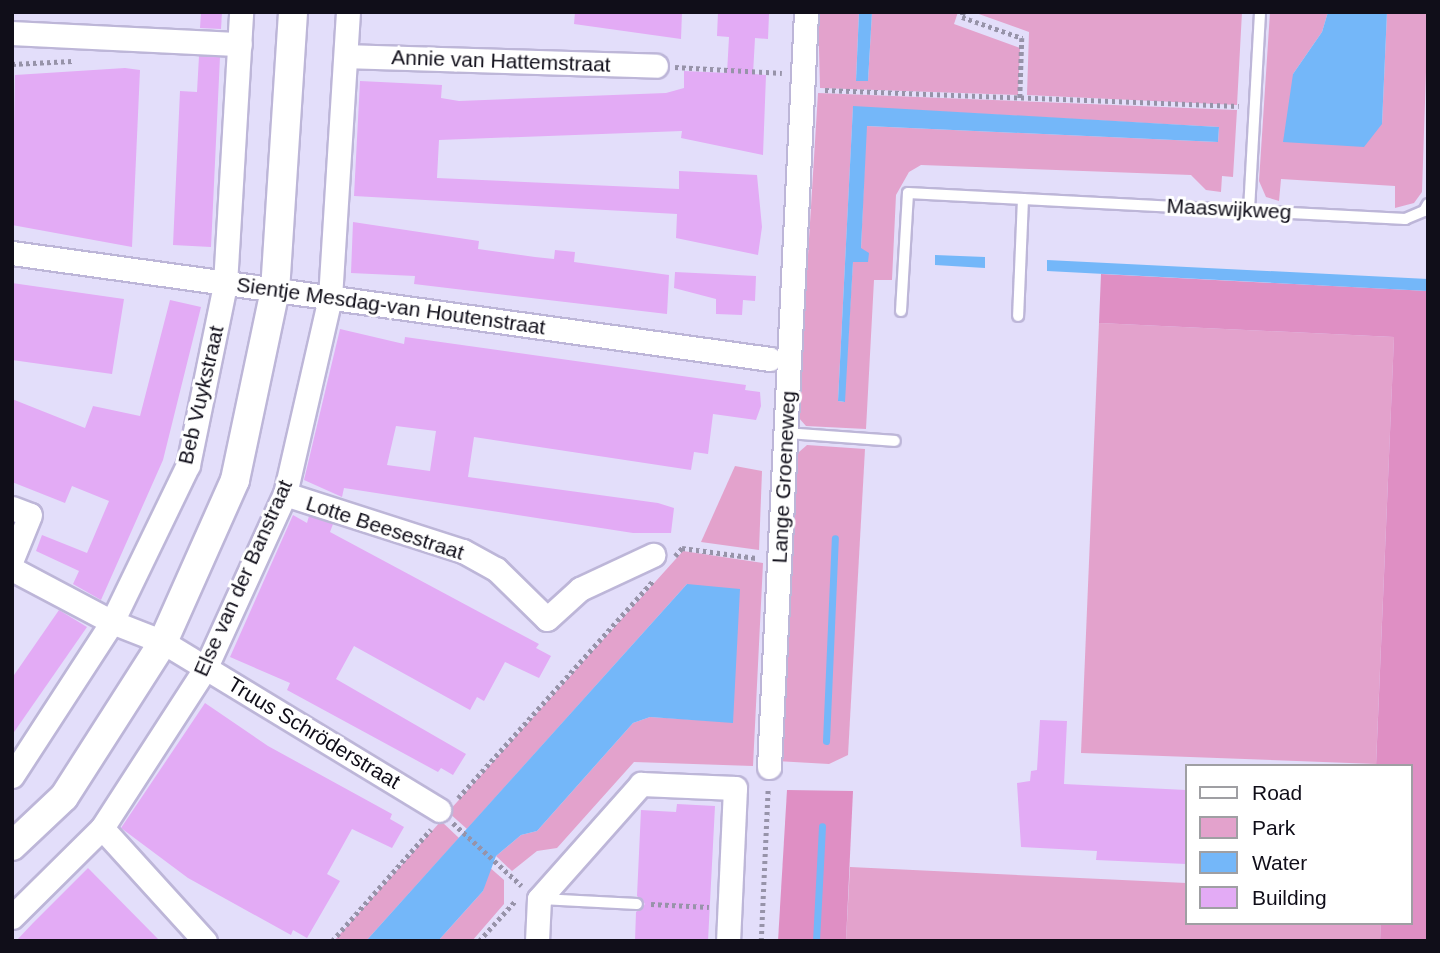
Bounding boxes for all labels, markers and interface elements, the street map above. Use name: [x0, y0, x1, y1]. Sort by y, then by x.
street label: Annie van Hattemstraat: [391, 45, 611, 77]
street label: Maaswijkweg: [1166, 193, 1292, 225]
street label: Sientje Mesdag-van Houtenstraat: [235, 272, 547, 340]
street label: Beb Vuykstraat: [173, 323, 229, 467]
street label: Lange Groeneweg: [767, 390, 801, 564]
street label: Else van der Banstraat: [188, 476, 298, 680]
street label: Lotte Beesestraat: [303, 491, 467, 565]
street label: Truus Schröderstraat: [223, 672, 405, 794]
legend: [1184, 764, 1412, 925]
text: Road: [1252, 781, 1302, 804]
text: Park: [1252, 816, 1295, 839]
text: Water: [1252, 851, 1307, 874]
text: Building: [1252, 886, 1327, 909]

